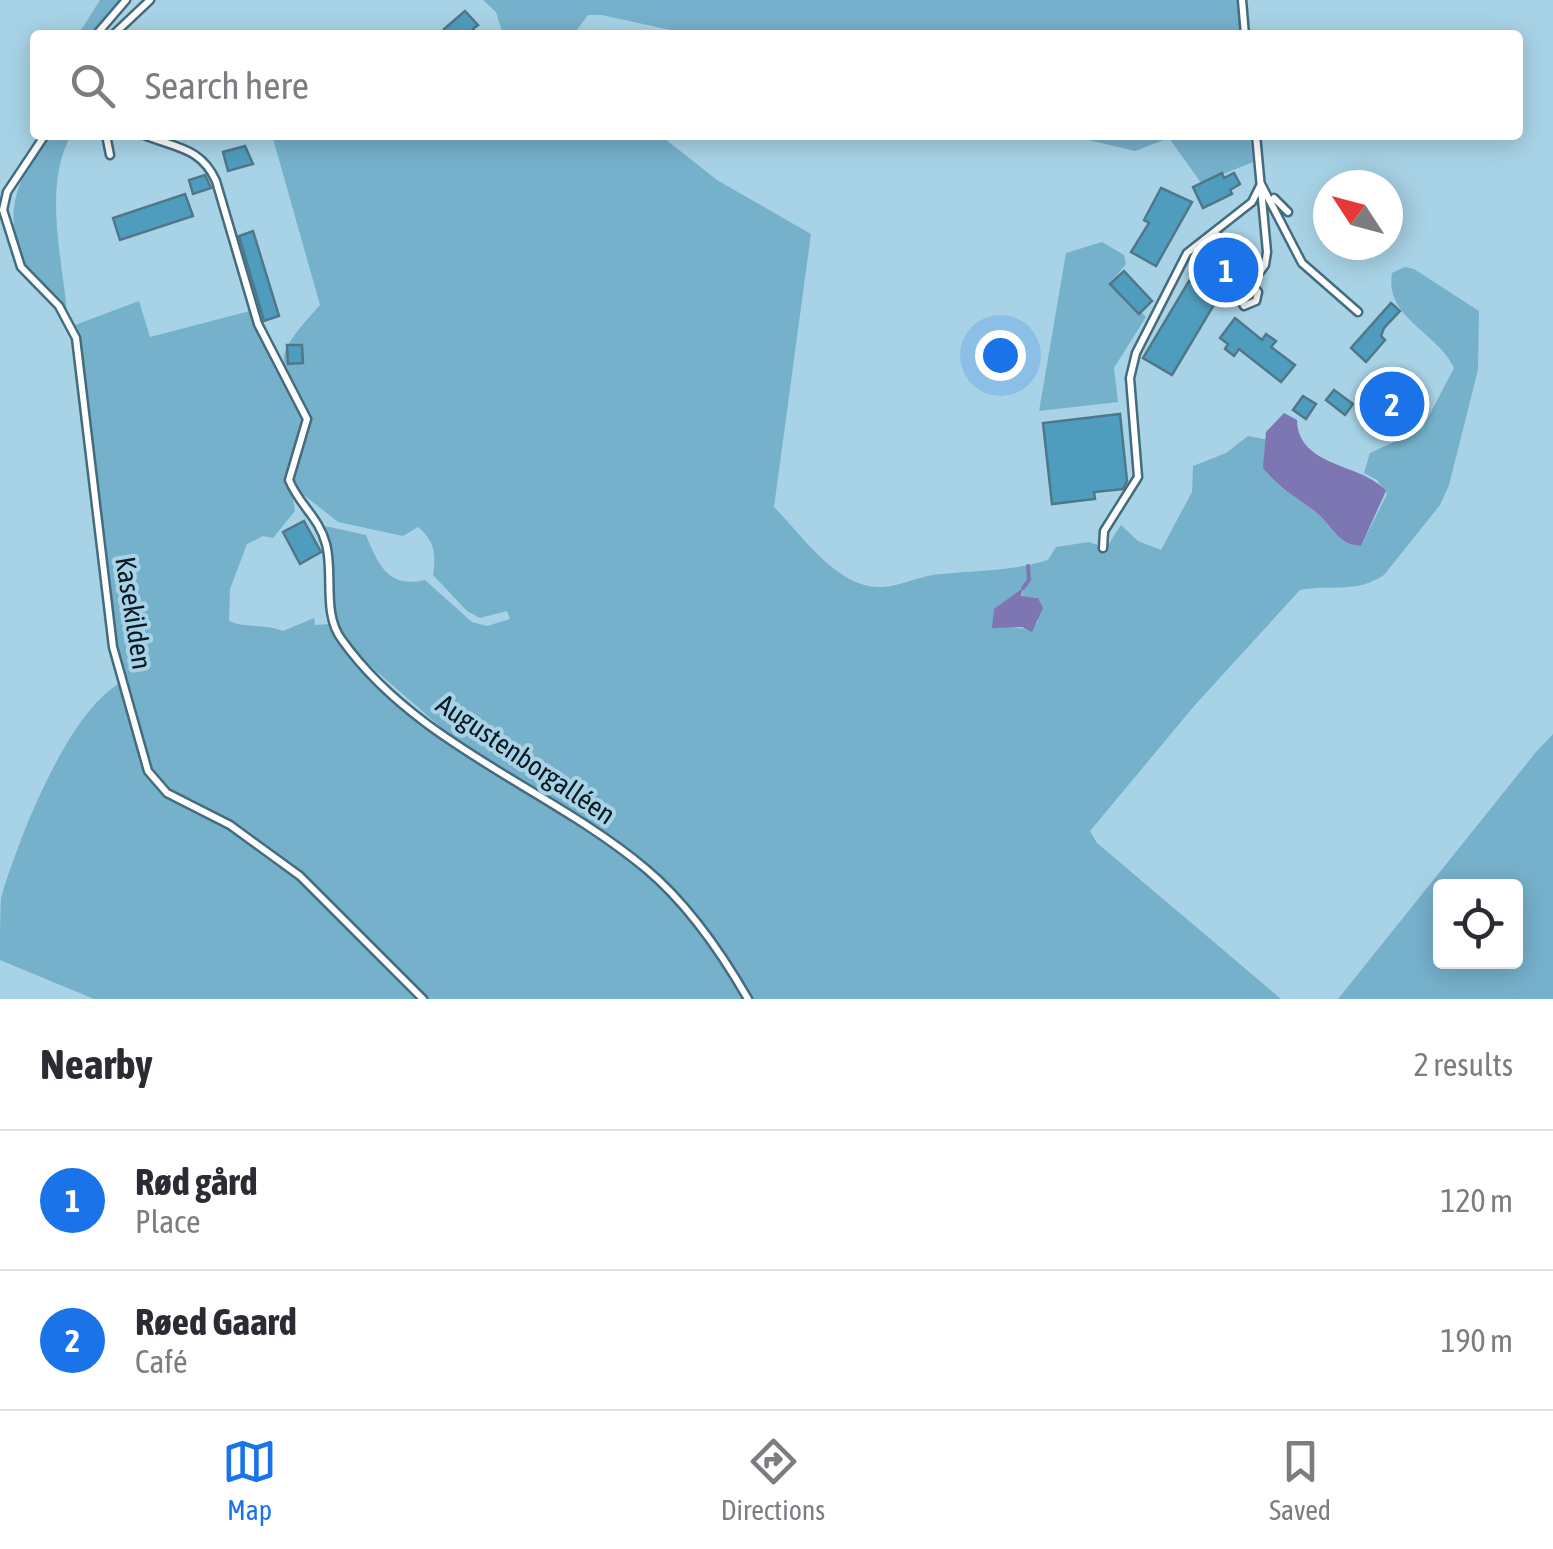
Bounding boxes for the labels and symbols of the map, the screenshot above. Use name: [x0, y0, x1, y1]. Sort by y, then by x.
north arrow: [1313, 170, 1403, 260]
pin: 1: [1194, 232, 1258, 308]
your location: [975, 330, 1026, 381]
pin: 2: [1360, 366, 1424, 442]
street label: Kasekilden: [109, 554, 159, 672]
street label: Augustenborgalléen: [431, 687, 621, 831]

